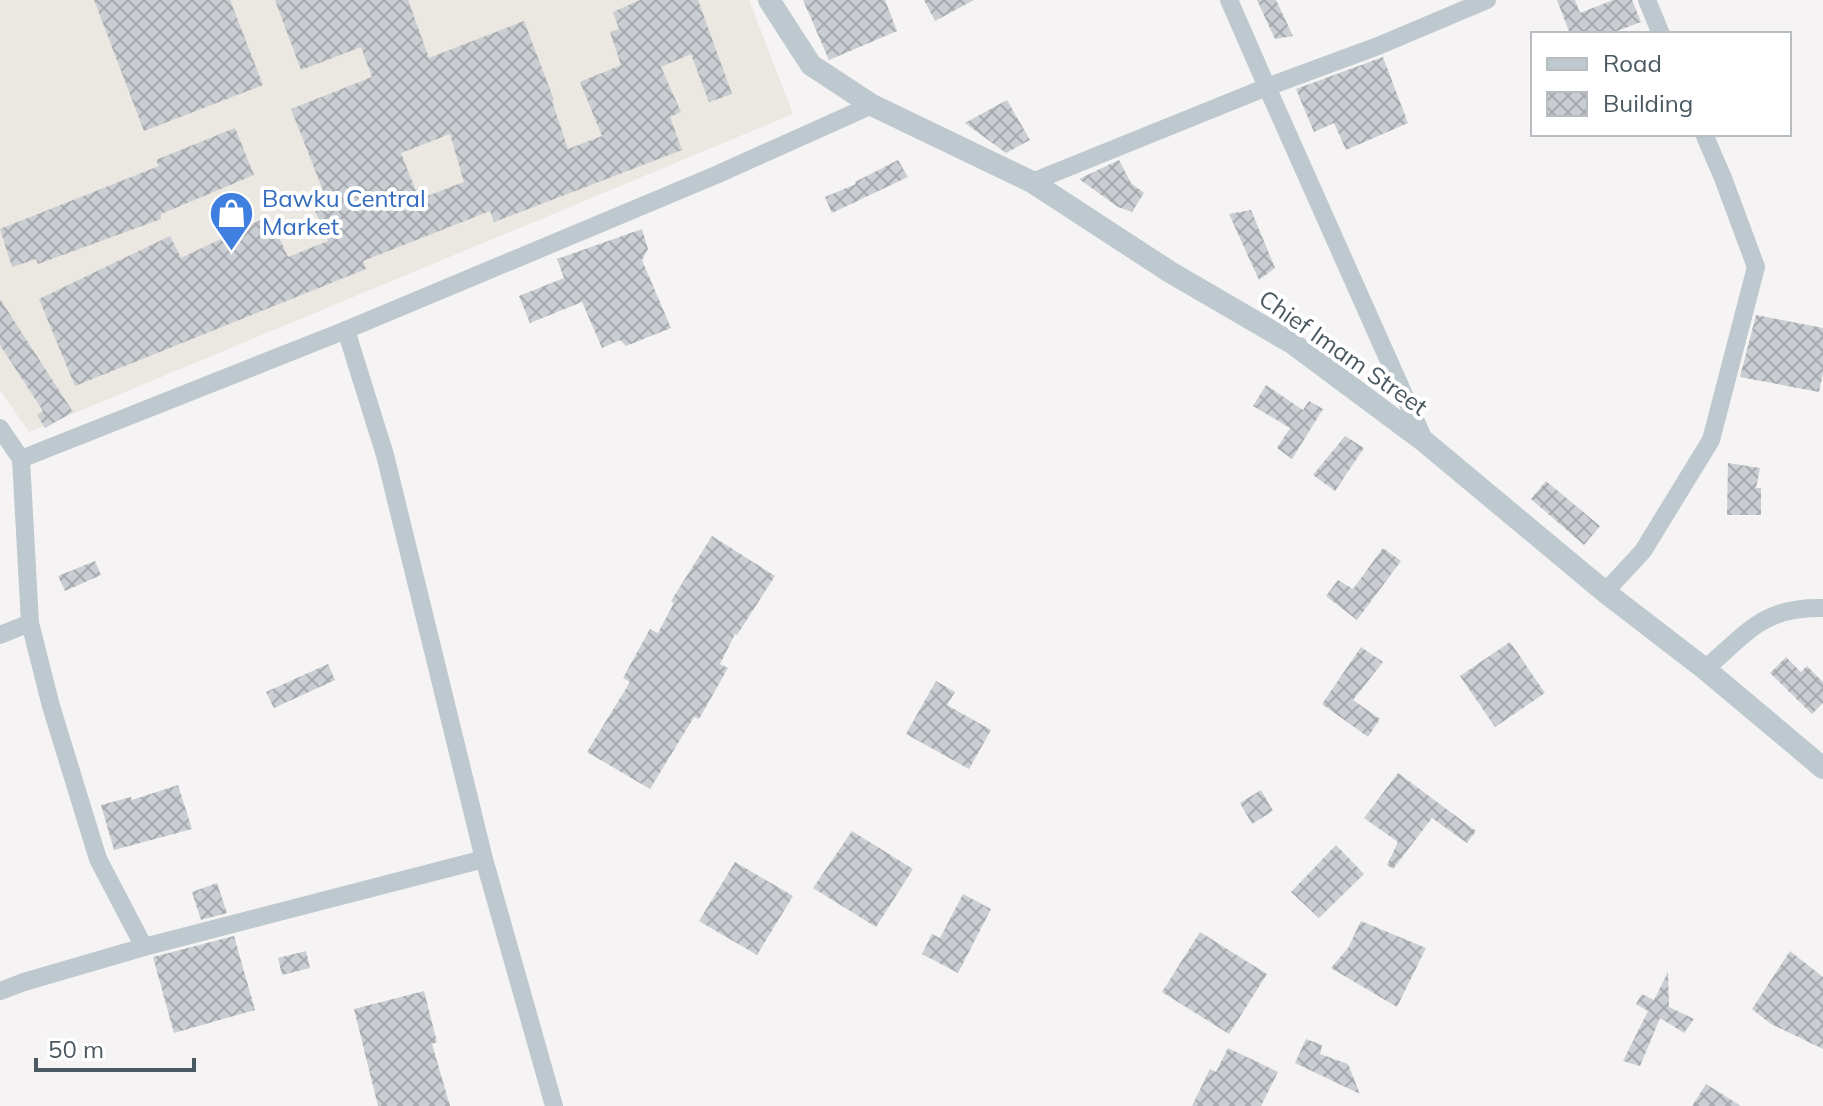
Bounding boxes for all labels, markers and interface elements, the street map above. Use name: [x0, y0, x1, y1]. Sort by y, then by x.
legend: [1531, 32, 1791, 136]
text: Road: [1603, 48, 1662, 78]
text: Building: [1603, 88, 1693, 118]
place label: Bawku Central Market: [262, 183, 426, 241]
shop icon: Bawku Central Market: [207, 189, 255, 252]
street label: Chief Imam Street: [1253, 283, 1434, 422]
scale bar: [36, 1022, 194, 1072]
text: 50 m: [48, 1034, 104, 1064]

